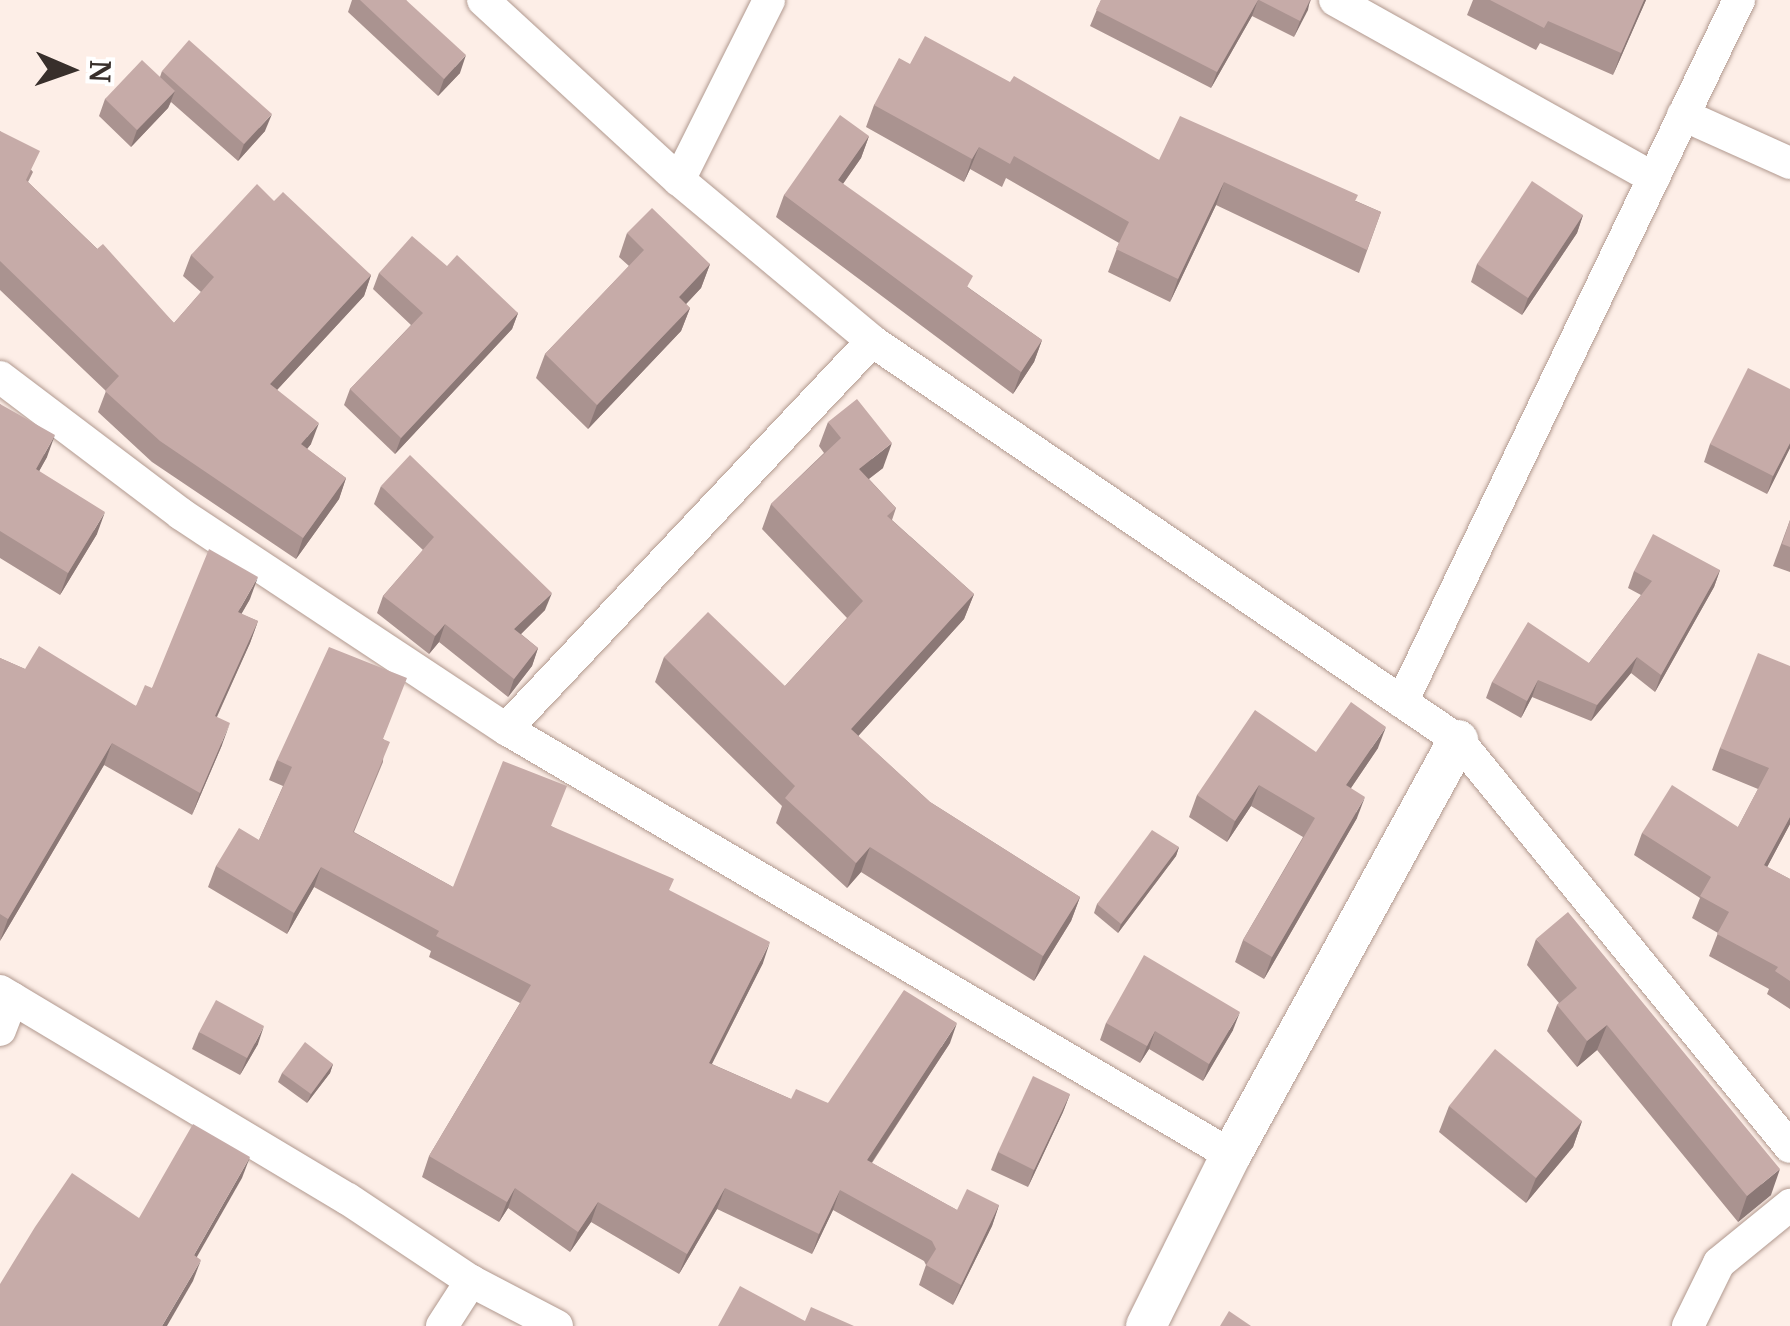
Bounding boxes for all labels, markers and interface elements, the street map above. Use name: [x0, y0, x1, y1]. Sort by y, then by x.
north arrow: [20, 20, 120, 120]
text: N: [82, 59, 118, 83]

